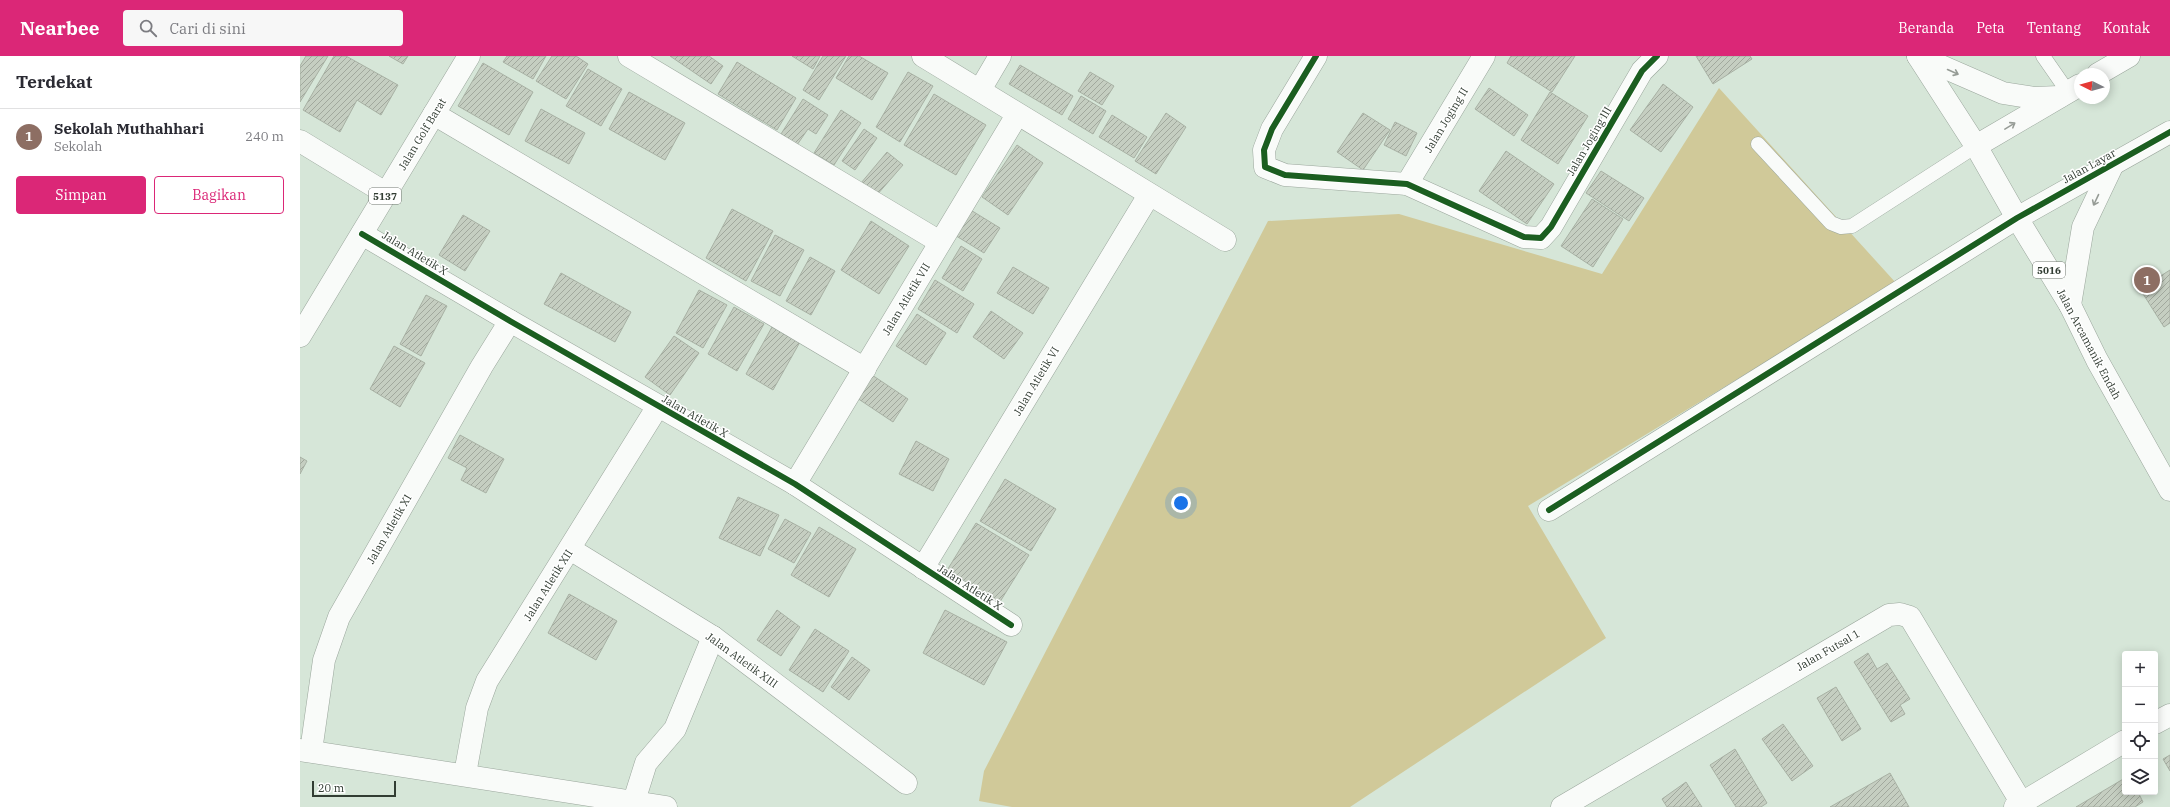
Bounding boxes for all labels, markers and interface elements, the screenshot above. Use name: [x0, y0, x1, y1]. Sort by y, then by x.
search box: [123, 10, 403, 46]
text: Nearbee: [20, 16, 99, 40]
icon: search: [137, 17, 159, 39]
text: Cari di sini: [169, 19, 246, 38]
text: Beranda: [1898, 19, 1954, 37]
text: Peta: [1976, 19, 2005, 37]
text: Tentang: [2027, 19, 2081, 37]
text: Kontak: [2103, 19, 2150, 37]
north arrow: [2074, 68, 2110, 104]
one-way arrow: [1947, 69, 1959, 76]
text: Terdekat: [16, 71, 92, 93]
street label: Jalan Joging II: [1421, 85, 1471, 155]
street label: Jalan Golf Barat: [395, 95, 449, 173]
street label: Jalan Joging III: [1564, 104, 1615, 178]
text: Sekolah Muthahhari: [54, 119, 204, 138]
one-way arrow: [2004, 121, 2016, 129]
text: 1: [25, 128, 33, 145]
text: 240 m: [245, 128, 284, 145]
text: Sekolah: [54, 138, 102, 155]
street label: Jalan Layar: [2060, 146, 2118, 186]
button: Simpan: [16, 176, 146, 214]
button: Bagikan: [154, 176, 284, 214]
road number: 5137: [369, 188, 401, 204]
one-way arrow: [2092, 193, 2099, 205]
street label: Jalan Atletik X: [380, 228, 451, 278]
street label: Jalan Atletik VII: [879, 260, 933, 338]
road number: 5016: [2033, 262, 2065, 278]
pin: 1: [2134, 265, 2160, 295]
street label: Jalan Arcamanik Endah: [2054, 286, 2124, 402]
street label: Jalan Atletik VI: [1010, 344, 1062, 418]
street label: Jalan Atletik X: [659, 391, 731, 441]
street label: Jalan Atletik XI: [363, 492, 415, 566]
your location: [1171, 493, 1191, 513]
street label: Jalan Atletik XII: [520, 547, 576, 623]
street label: Jalan Atletik X: [935, 561, 1005, 613]
street label: Jalan Futsal 1: [1794, 626, 1862, 674]
street label: Jalan Atletik XIII: [703, 629, 781, 691]
map controls: [2122, 651, 2158, 795]
button: +: [2122, 651, 2158, 687]
button: −: [2122, 687, 2158, 723]
button: locate: [2122, 723, 2158, 759]
button: layers: [2122, 759, 2158, 795]
scale bar: [312, 779, 396, 798]
text: 20 m: [318, 781, 344, 795]

